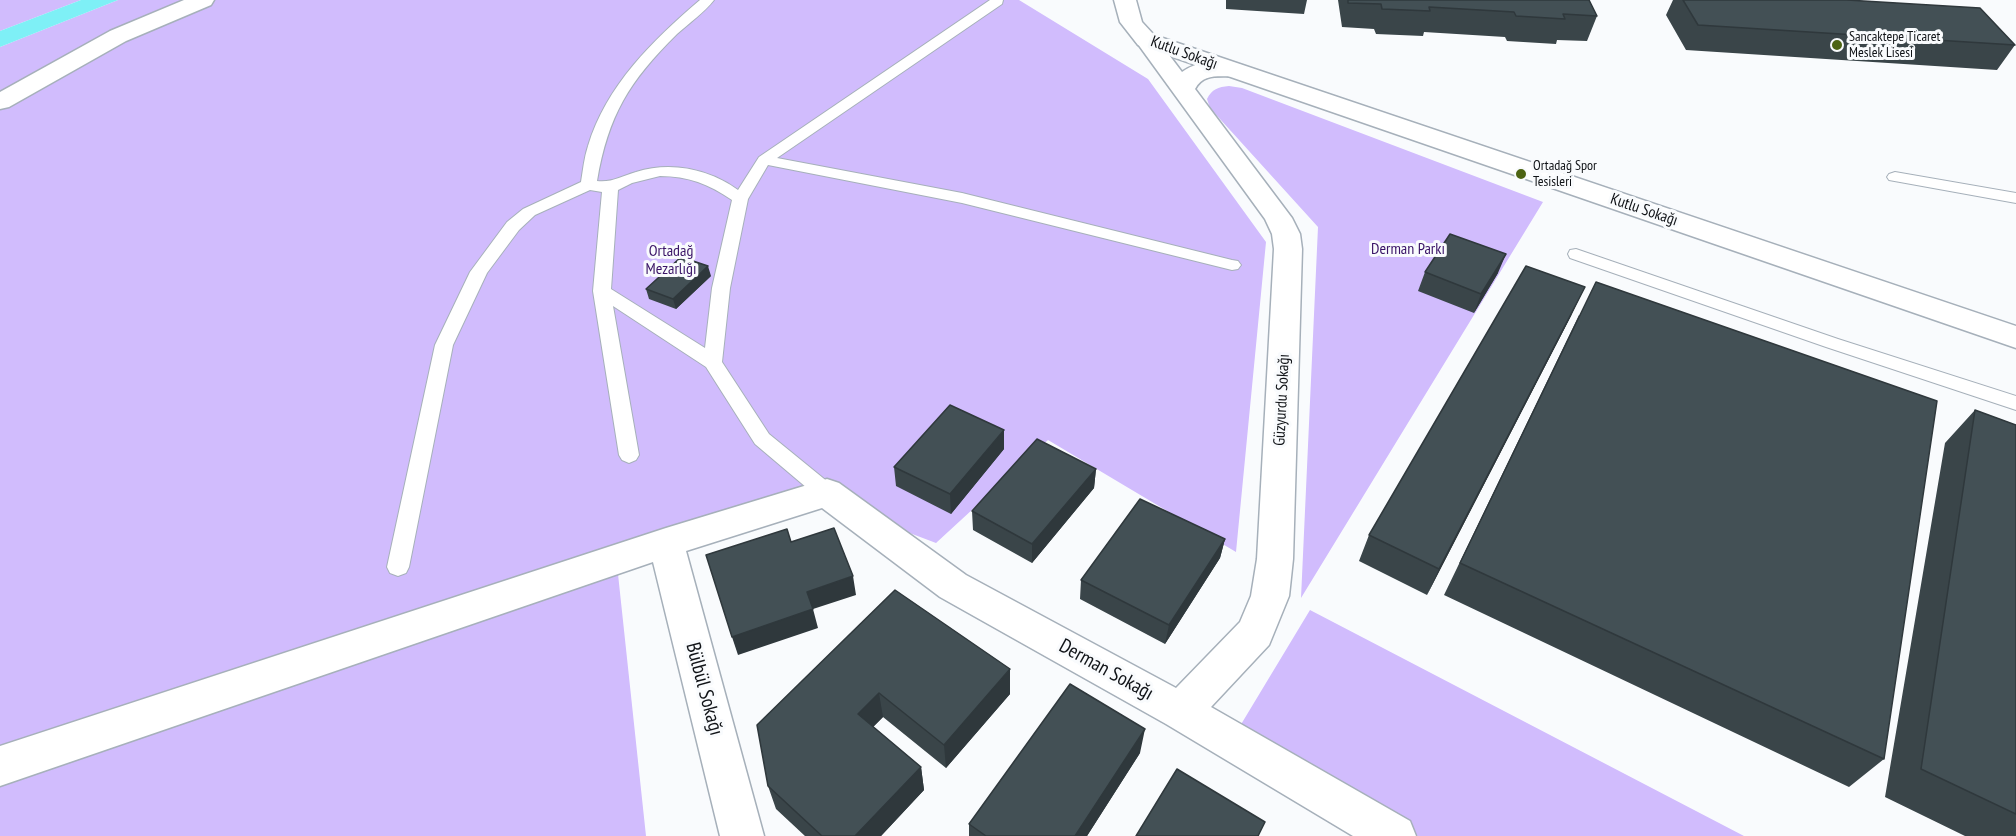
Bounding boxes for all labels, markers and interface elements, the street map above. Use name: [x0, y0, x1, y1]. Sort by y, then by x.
place label: Sancaktepe Ticaret Meslek Lisesi: [1849, 29, 1940, 62]
street label: Kutlu Sokağı: [1148, 32, 1220, 74]
marker: Sancaktepe Ticaret Meslek Lisesi: [1830, 38, 1844, 52]
place label: Ortadağ Spor Tesisleri: [1533, 158, 1597, 190]
marker: Ortadağ Spor Tesisleri: [1514, 167, 1528, 181]
street label: Kutlu Sokağı: [1608, 190, 1680, 230]
park label: Derman Parkı: [1371, 239, 1445, 259]
park label: Ortadağ Mezarlığı: [646, 241, 696, 279]
street label: Güzyurdu Sokağı: [1270, 354, 1294, 446]
street label: Derman Sokağı: [1055, 634, 1157, 706]
street label: Bülbül Sokağı: [680, 640, 728, 738]

